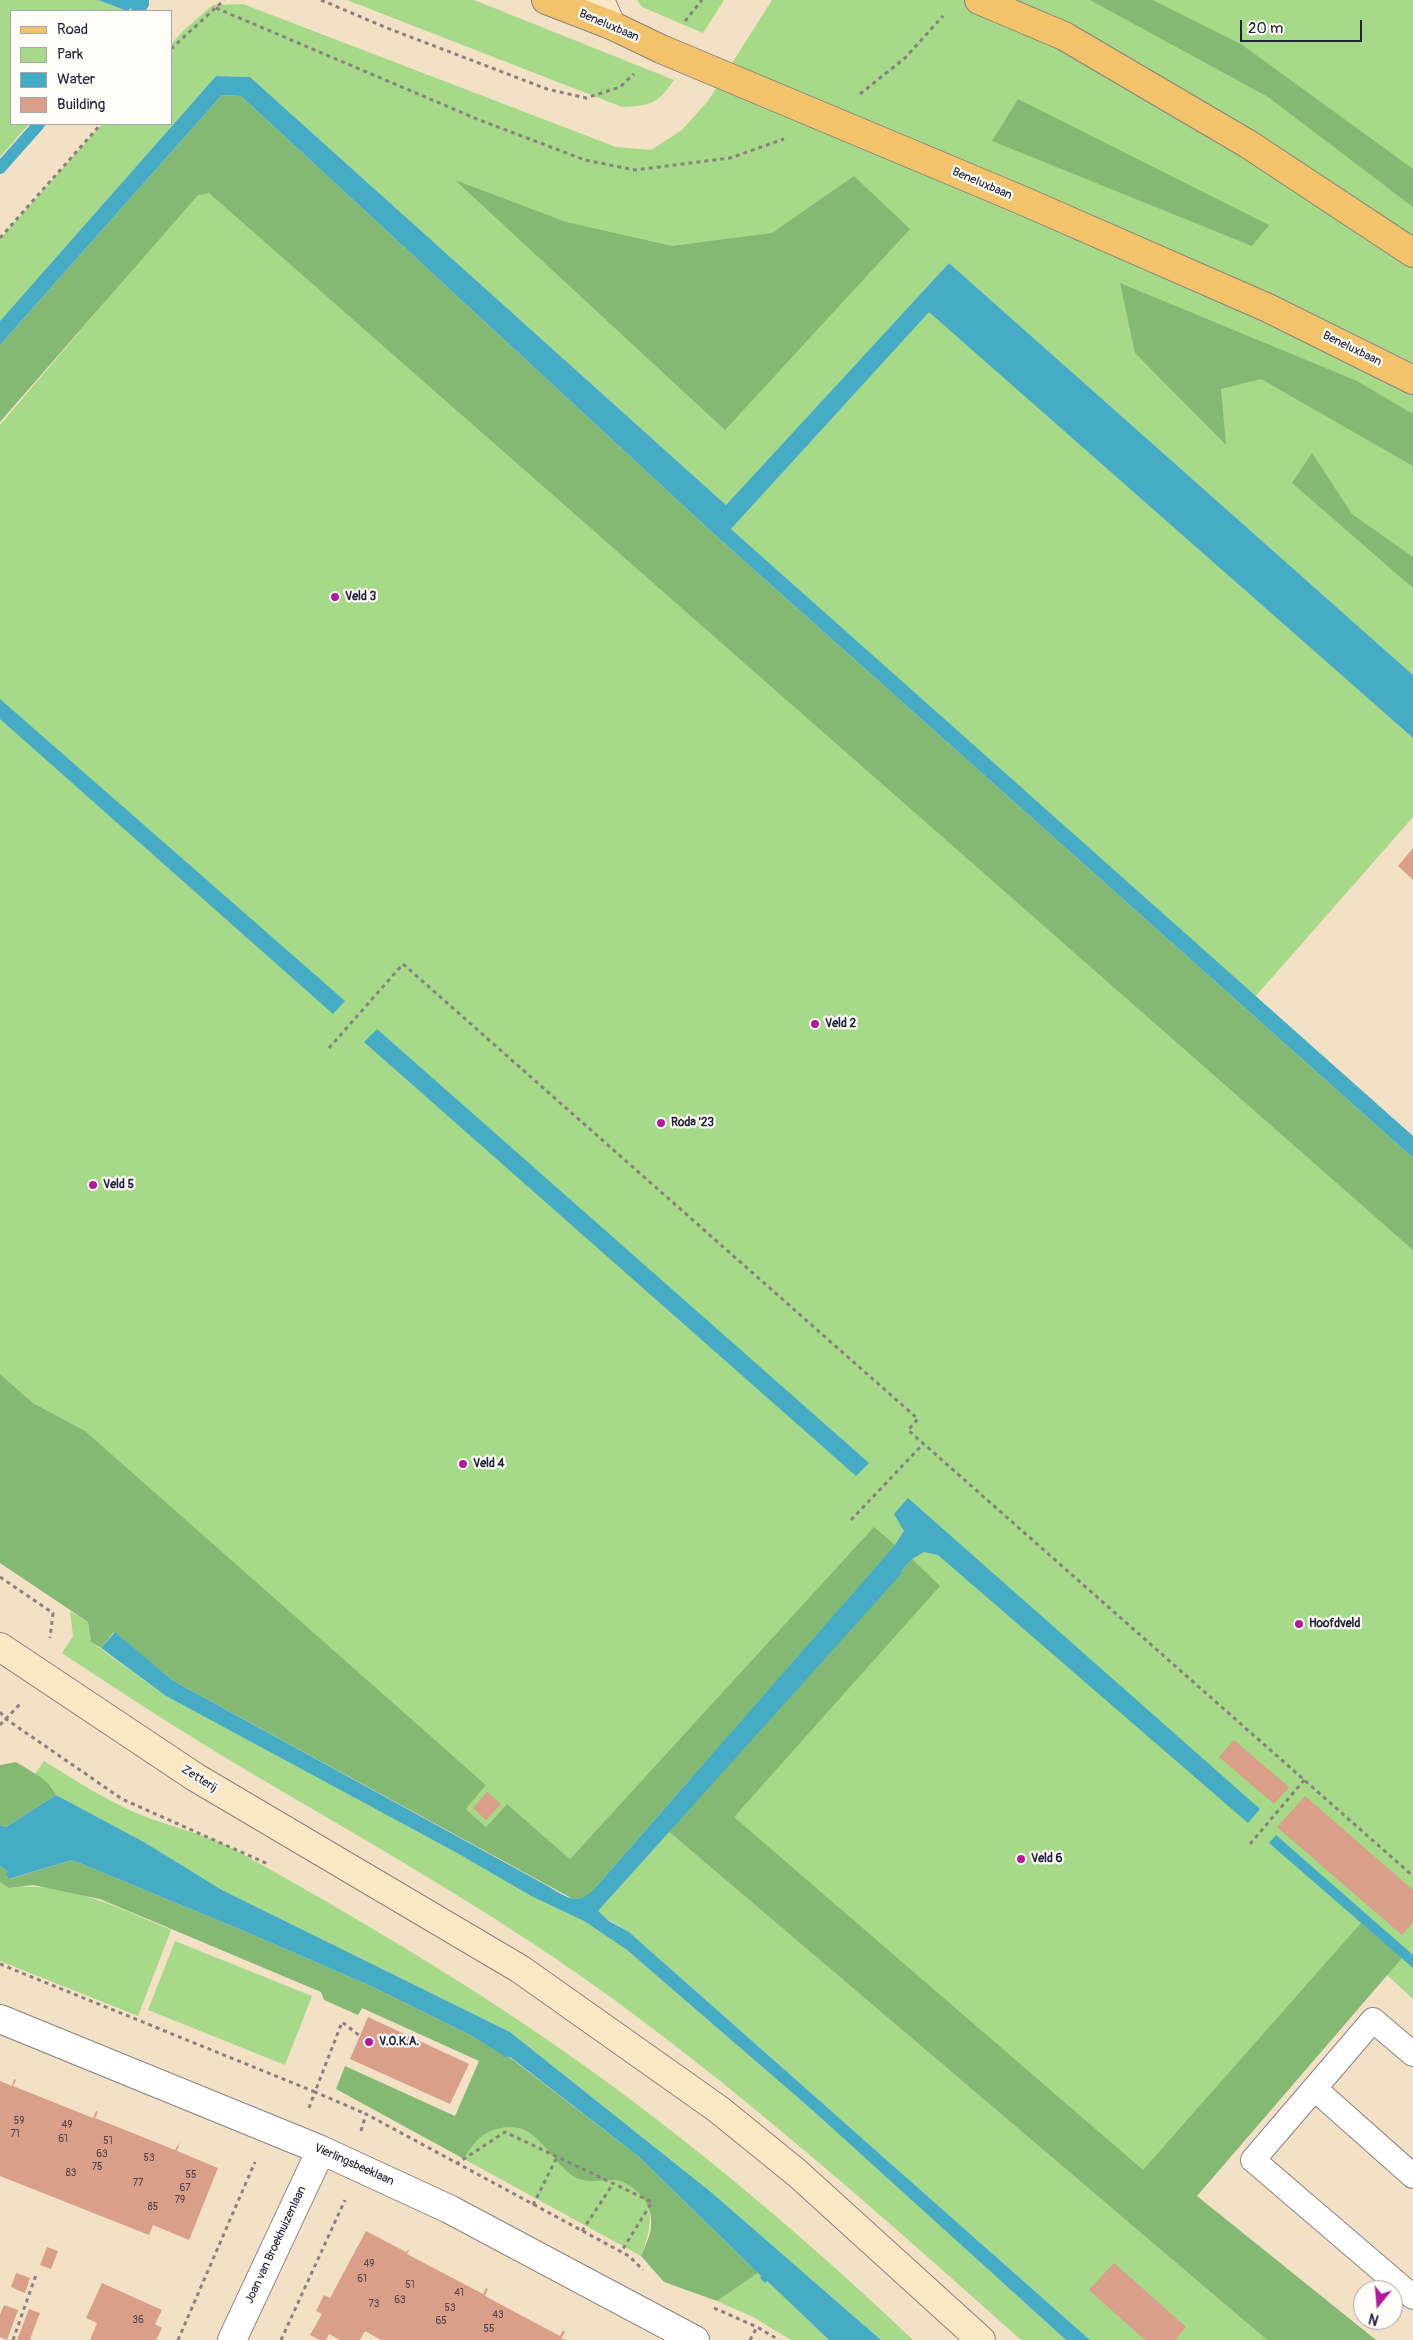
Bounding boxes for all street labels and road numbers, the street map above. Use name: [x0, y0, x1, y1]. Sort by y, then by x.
street label: Beneluxbaan: [577, 7, 641, 45]
street label: Beneluxbaan: [950, 165, 1014, 203]
street label: Beneluxbaan: [1320, 329, 1384, 369]
street label: Zetterij: [179, 1763, 219, 1795]
street label: Vierlingsbeeklaan: [312, 2141, 396, 2189]
street label: Joan van Broekhuizenlaan: [242, 2184, 310, 2306]

